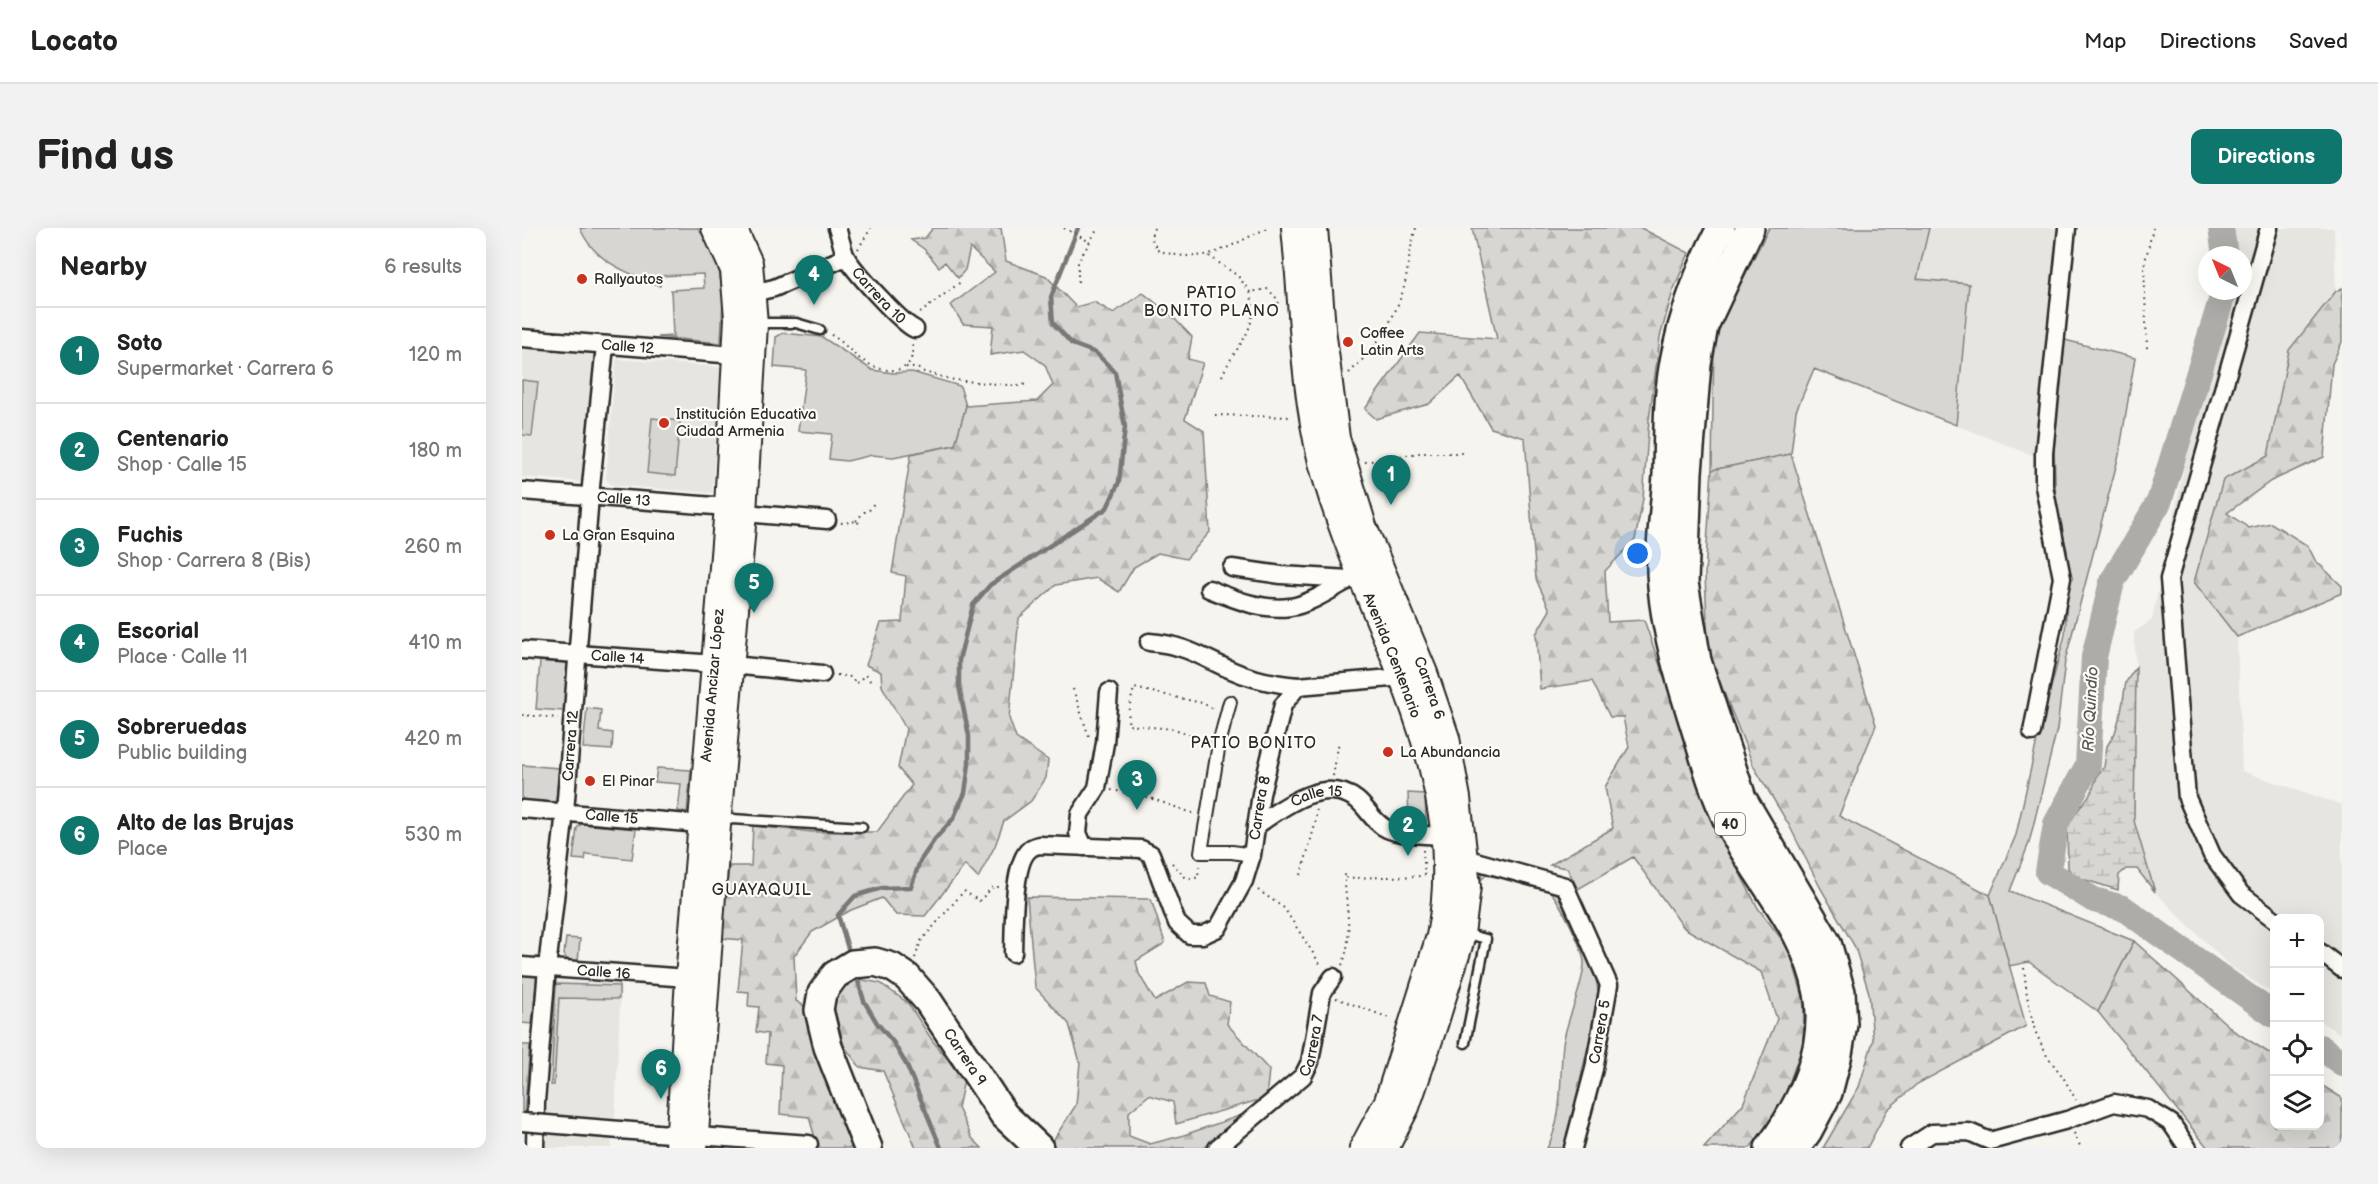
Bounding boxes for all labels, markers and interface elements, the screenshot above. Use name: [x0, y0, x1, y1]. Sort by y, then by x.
text: Locato: [30, 25, 118, 58]
text: Map: [2084, 29, 2127, 54]
text: Directions: [2160, 29, 2256, 54]
text: Saved: [2289, 29, 2348, 54]
button: Directions: [2191, 129, 2342, 184]
text: Find us: [36, 131, 174, 182]
north arrow: [2198, 246, 2252, 300]
text: Nearby: [60, 252, 147, 283]
text: 6 results: [384, 255, 462, 279]
pin: 4: [794, 256, 834, 305]
street label: Carrera 10: [847, 263, 910, 328]
place label: Rallyautos: [594, 270, 664, 289]
marker: Rallyautos: [575, 272, 589, 286]
district label: PATIO BONITO PLANO: [1144, 284, 1280, 321]
place label: Coffee Latin Arts: [1360, 324, 1424, 360]
text: Soto: [117, 330, 162, 357]
street label: Calle 12: [600, 335, 655, 358]
marker: Coffee Latin Arts: [1341, 335, 1355, 349]
text: 1: [75, 343, 84, 367]
text: 120 m: [409, 343, 462, 367]
text: Supermarket · Carrera 6: [117, 357, 334, 381]
place label: Institución Educativa Ciudad Armenia: [676, 405, 817, 441]
marker: Institución Educativa Ciudad Armenia: [657, 416, 671, 430]
text: Centenario: [117, 426, 229, 453]
text: 2: [74, 439, 85, 463]
text: 180 m: [409, 439, 462, 463]
text: Shop · Calle 15: [117, 453, 247, 477]
pin: 1: [1372, 456, 1410, 505]
street label: Calle 13: [596, 487, 651, 511]
text: Fuchis: [117, 522, 183, 549]
place label: La Gran Esquina: [562, 526, 675, 545]
marker: La Gran Esquina: [543, 528, 557, 542]
text: 3: [74, 535, 85, 559]
text: 260 m: [404, 535, 462, 559]
your location: [1623, 539, 1652, 568]
text: Shop · Carrera 8 (Bis): [117, 549, 311, 573]
pin: 5: [734, 564, 774, 613]
street label: Avenida Centenario: [1359, 590, 1425, 721]
street label: Avenida Ancizar López: [696, 607, 728, 763]
text: Escorial: [117, 618, 199, 645]
text: 4: [74, 631, 85, 655]
text: 410 m: [408, 631, 462, 655]
text: Place · Calle 11: [117, 645, 248, 669]
street label: Calle 14: [590, 646, 645, 668]
street label: Carrera 6: [1410, 654, 1449, 722]
water label: Río Quindío: [2079, 666, 2103, 752]
street label: Carrera 12: [558, 709, 583, 782]
text: Sobreruedas: [117, 714, 247, 741]
text: 5: [74, 727, 85, 751]
text: 420 m: [404, 727, 462, 751]
district label: PATIO BONITO: [1190, 734, 1318, 753]
text: Public building: [117, 741, 247, 765]
place label: La Abundancia: [1400, 743, 1501, 762]
marker: La Abundancia: [1381, 745, 1395, 759]
pin: 3: [1118, 760, 1156, 810]
place label: El Pinar: [602, 772, 655, 791]
marker: El Pinar: [583, 774, 597, 788]
street label: Carrera 8: [1245, 774, 1275, 842]
street label: Calle 15: [1287, 781, 1344, 811]
street label: Calle 15: [584, 805, 639, 828]
pin: 2: [1388, 806, 1428, 856]
text: Alto de las Brujas: [117, 810, 294, 837]
road number: 40: [1715, 813, 1745, 835]
text: 6: [73, 823, 86, 847]
text: 530 m: [405, 823, 462, 847]
text: Place: [117, 837, 168, 861]
district label: GUAYAQUIL: [712, 881, 812, 900]
map controls: [2270, 914, 2324, 1130]
button: +: [2270, 914, 2324, 968]
street label: Calle 16: [576, 960, 631, 983]
button: −: [2270, 968, 2324, 1022]
street label: Carrera 5: [1585, 998, 1615, 1066]
street label: Carrera 7: [1295, 1013, 1328, 1080]
button: locate: [2270, 1022, 2324, 1076]
street label: Carrera 9: [939, 1024, 991, 1089]
pin: 6: [642, 1050, 680, 1099]
button: layers: [2270, 1076, 2324, 1130]

